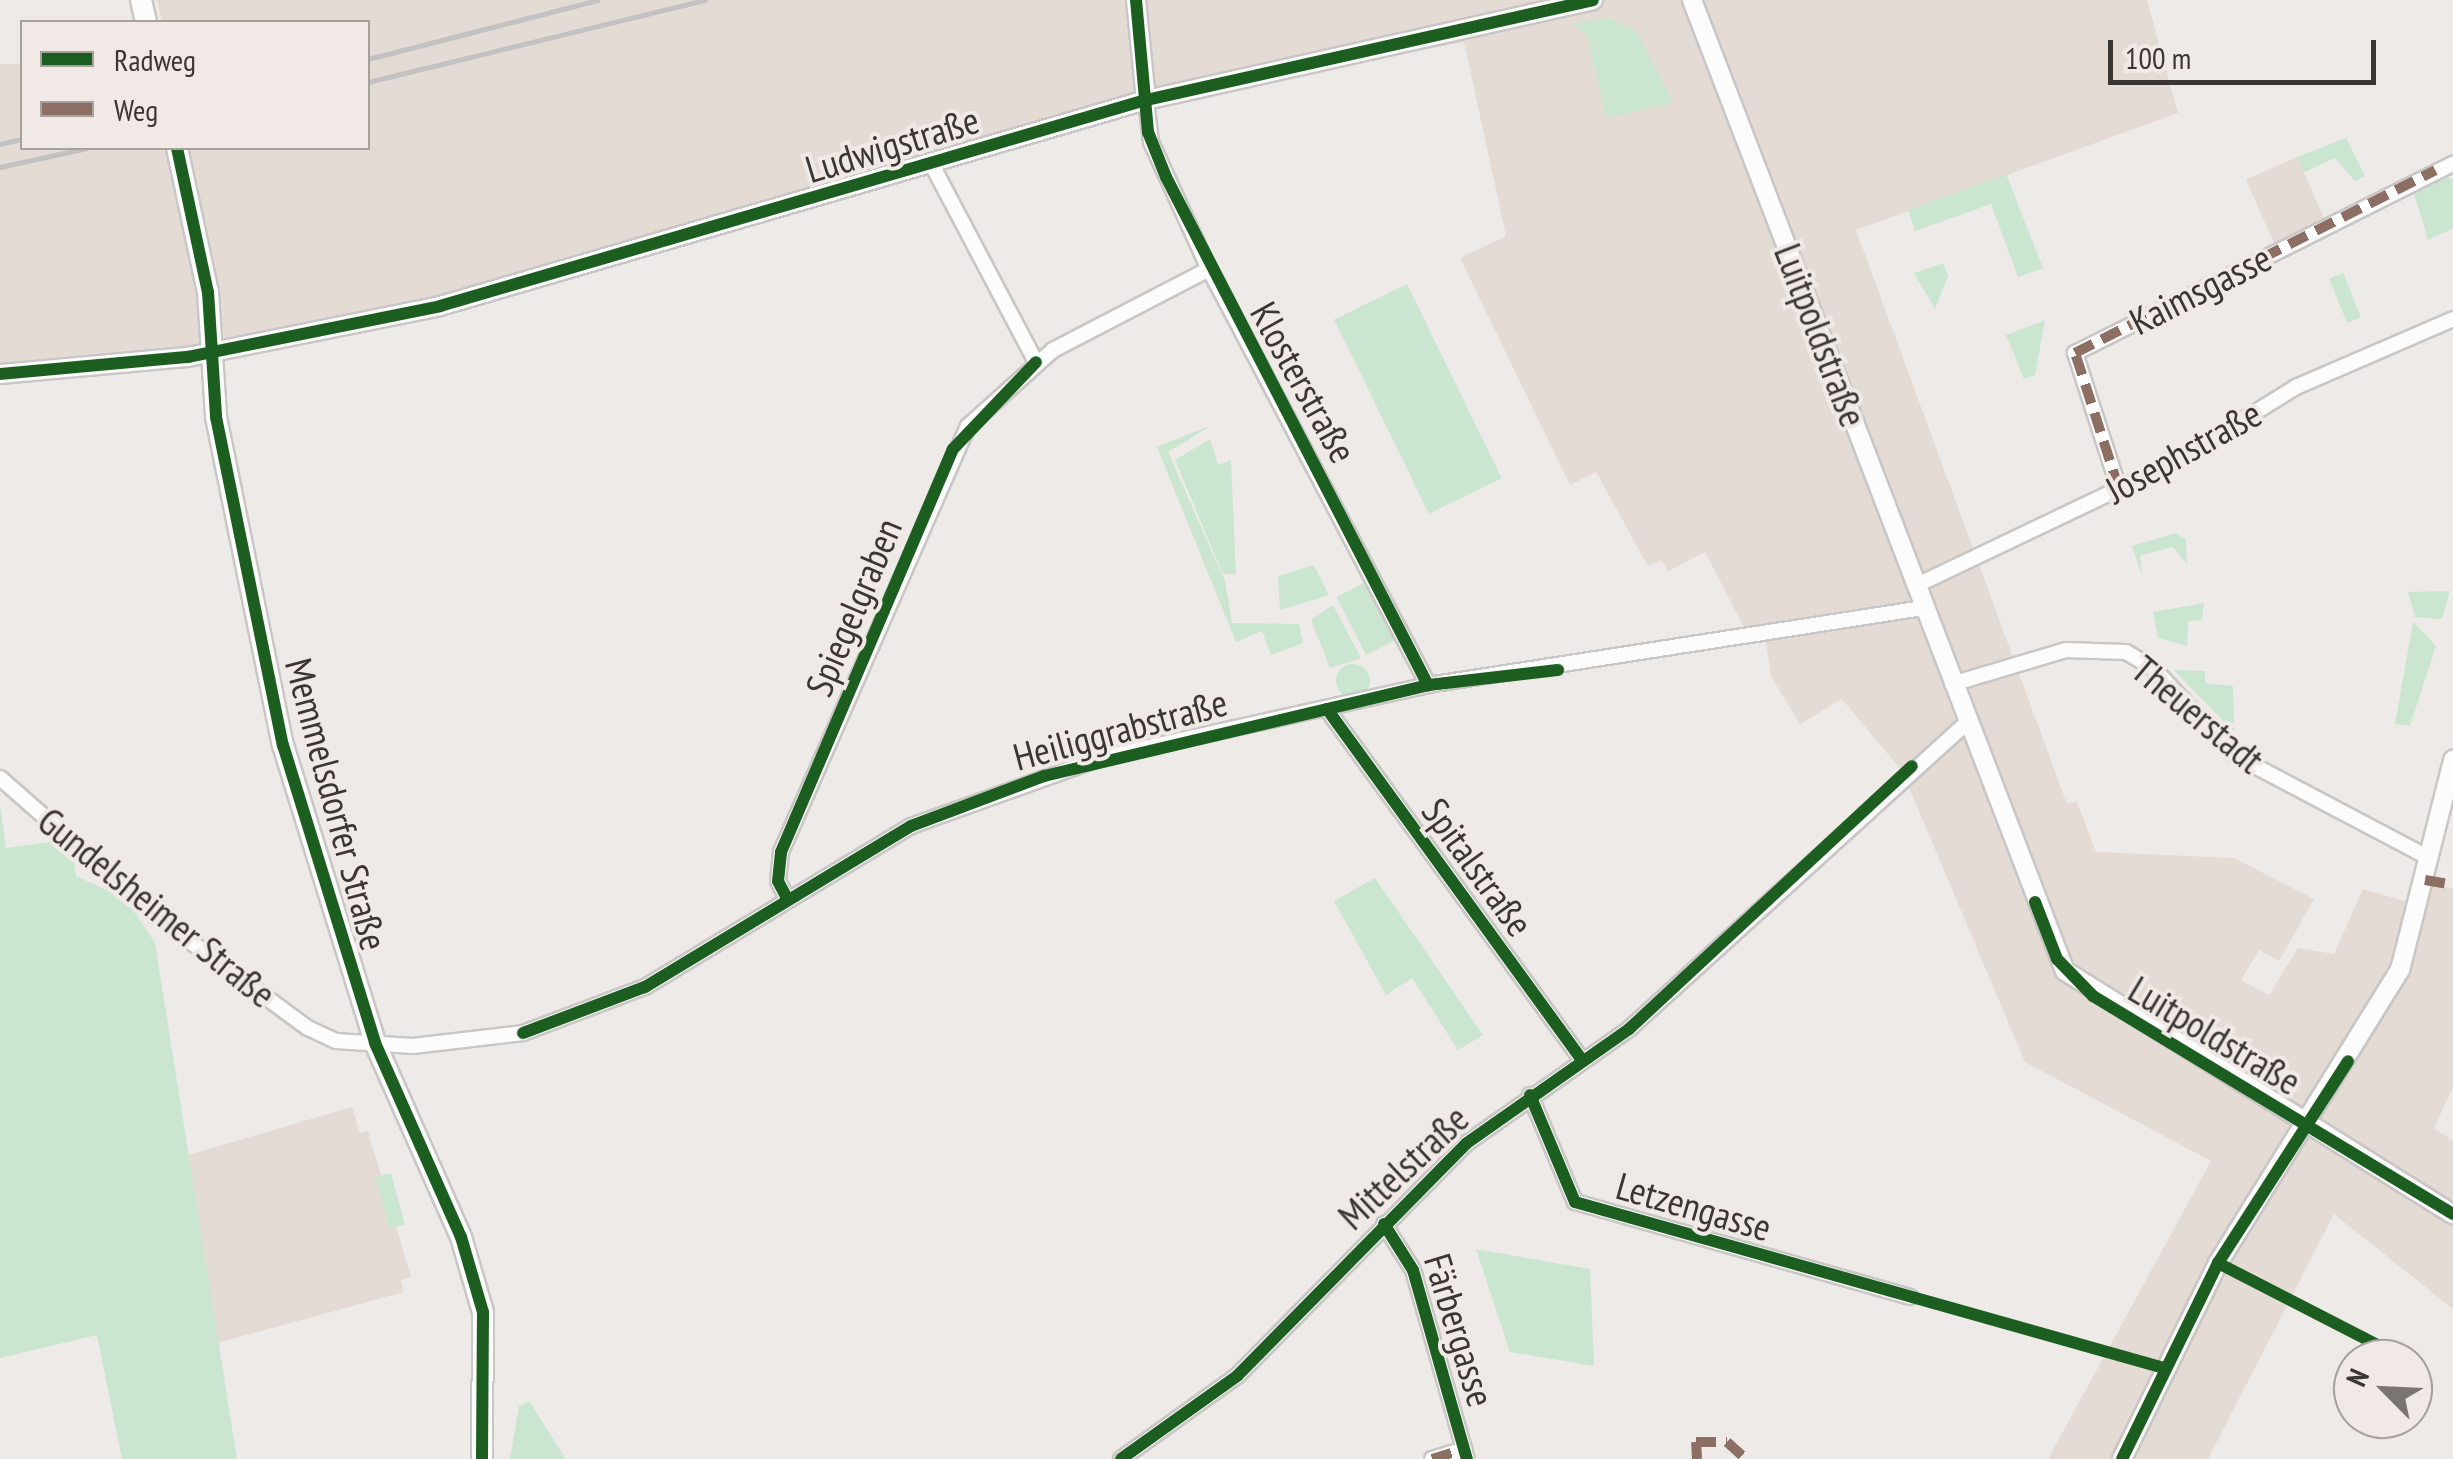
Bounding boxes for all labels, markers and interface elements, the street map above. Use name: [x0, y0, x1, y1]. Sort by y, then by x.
legend: [20, 20, 370, 150]
scale bar: [2113, 20, 2380, 82]
text: 100 m: [2125, 38, 2191, 77]
text: Radweg: [114, 40, 196, 79]
text: Weg: [114, 90, 158, 129]
street label: Ludwigstraße: [800, 96, 984, 192]
street label: Kaimsgasse: [2122, 234, 2278, 344]
street label: Luitpoldstraße: [1765, 237, 1877, 433]
street label: Klosterstraße: [1241, 294, 1367, 470]
street label: Josephstraße: [2097, 390, 2269, 512]
street label: Spiegelgraben: [795, 511, 911, 703]
street label: Theuerstadt: [2123, 646, 2273, 782]
street label: Memmelsdorfer Straße: [276, 653, 398, 955]
street label: Heiliggrabstraße: [1008, 679, 1232, 779]
street label: Spitalstraße: [1413, 789, 1543, 945]
street label: Gundelsheimer Straße: [29, 797, 285, 1017]
street label: Luitpoldstraße: [2121, 966, 2309, 1104]
street label: Mittelstraße: [1329, 1096, 1477, 1238]
street label: Letzengasse: [1611, 1162, 1777, 1250]
street label: Färbergasse: [1415, 1248, 1505, 1412]
north arrow: [2333, 1339, 2433, 1439]
text: N: [2337, 1363, 2377, 1392]

